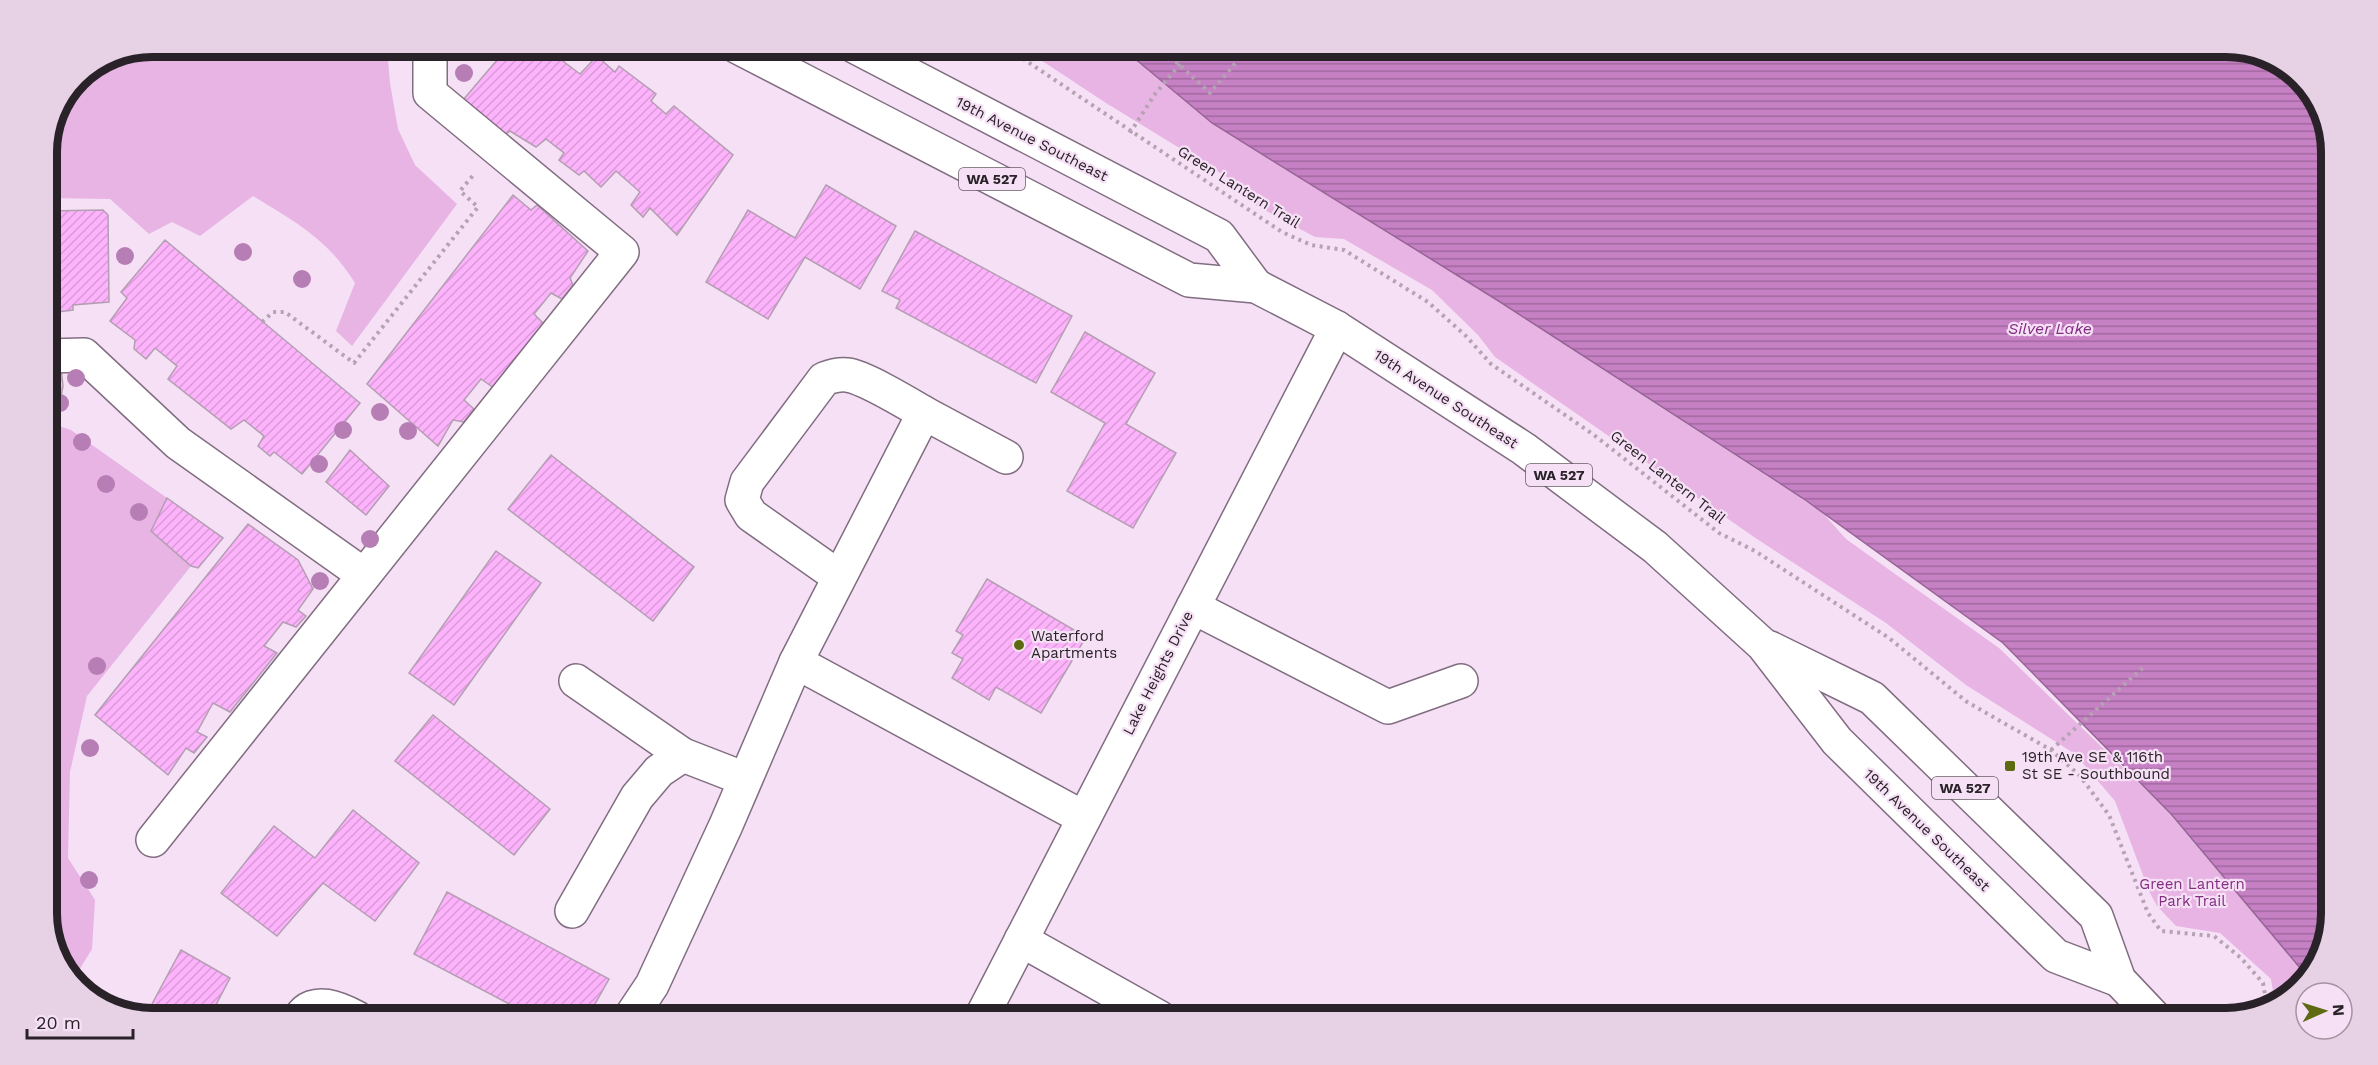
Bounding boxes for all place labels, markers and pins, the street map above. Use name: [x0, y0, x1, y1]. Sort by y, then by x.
place label: Waterford Apartments: [1031, 627, 1117, 662]
marker: Waterford Apartments: [1012, 638, 1026, 652]
place label: 19th Ave SE & 116th St SE - Southbound: [2022, 748, 2170, 783]
marker: 19th Ave SE & 116th St SE - Southbound: [2003, 759, 2017, 773]

